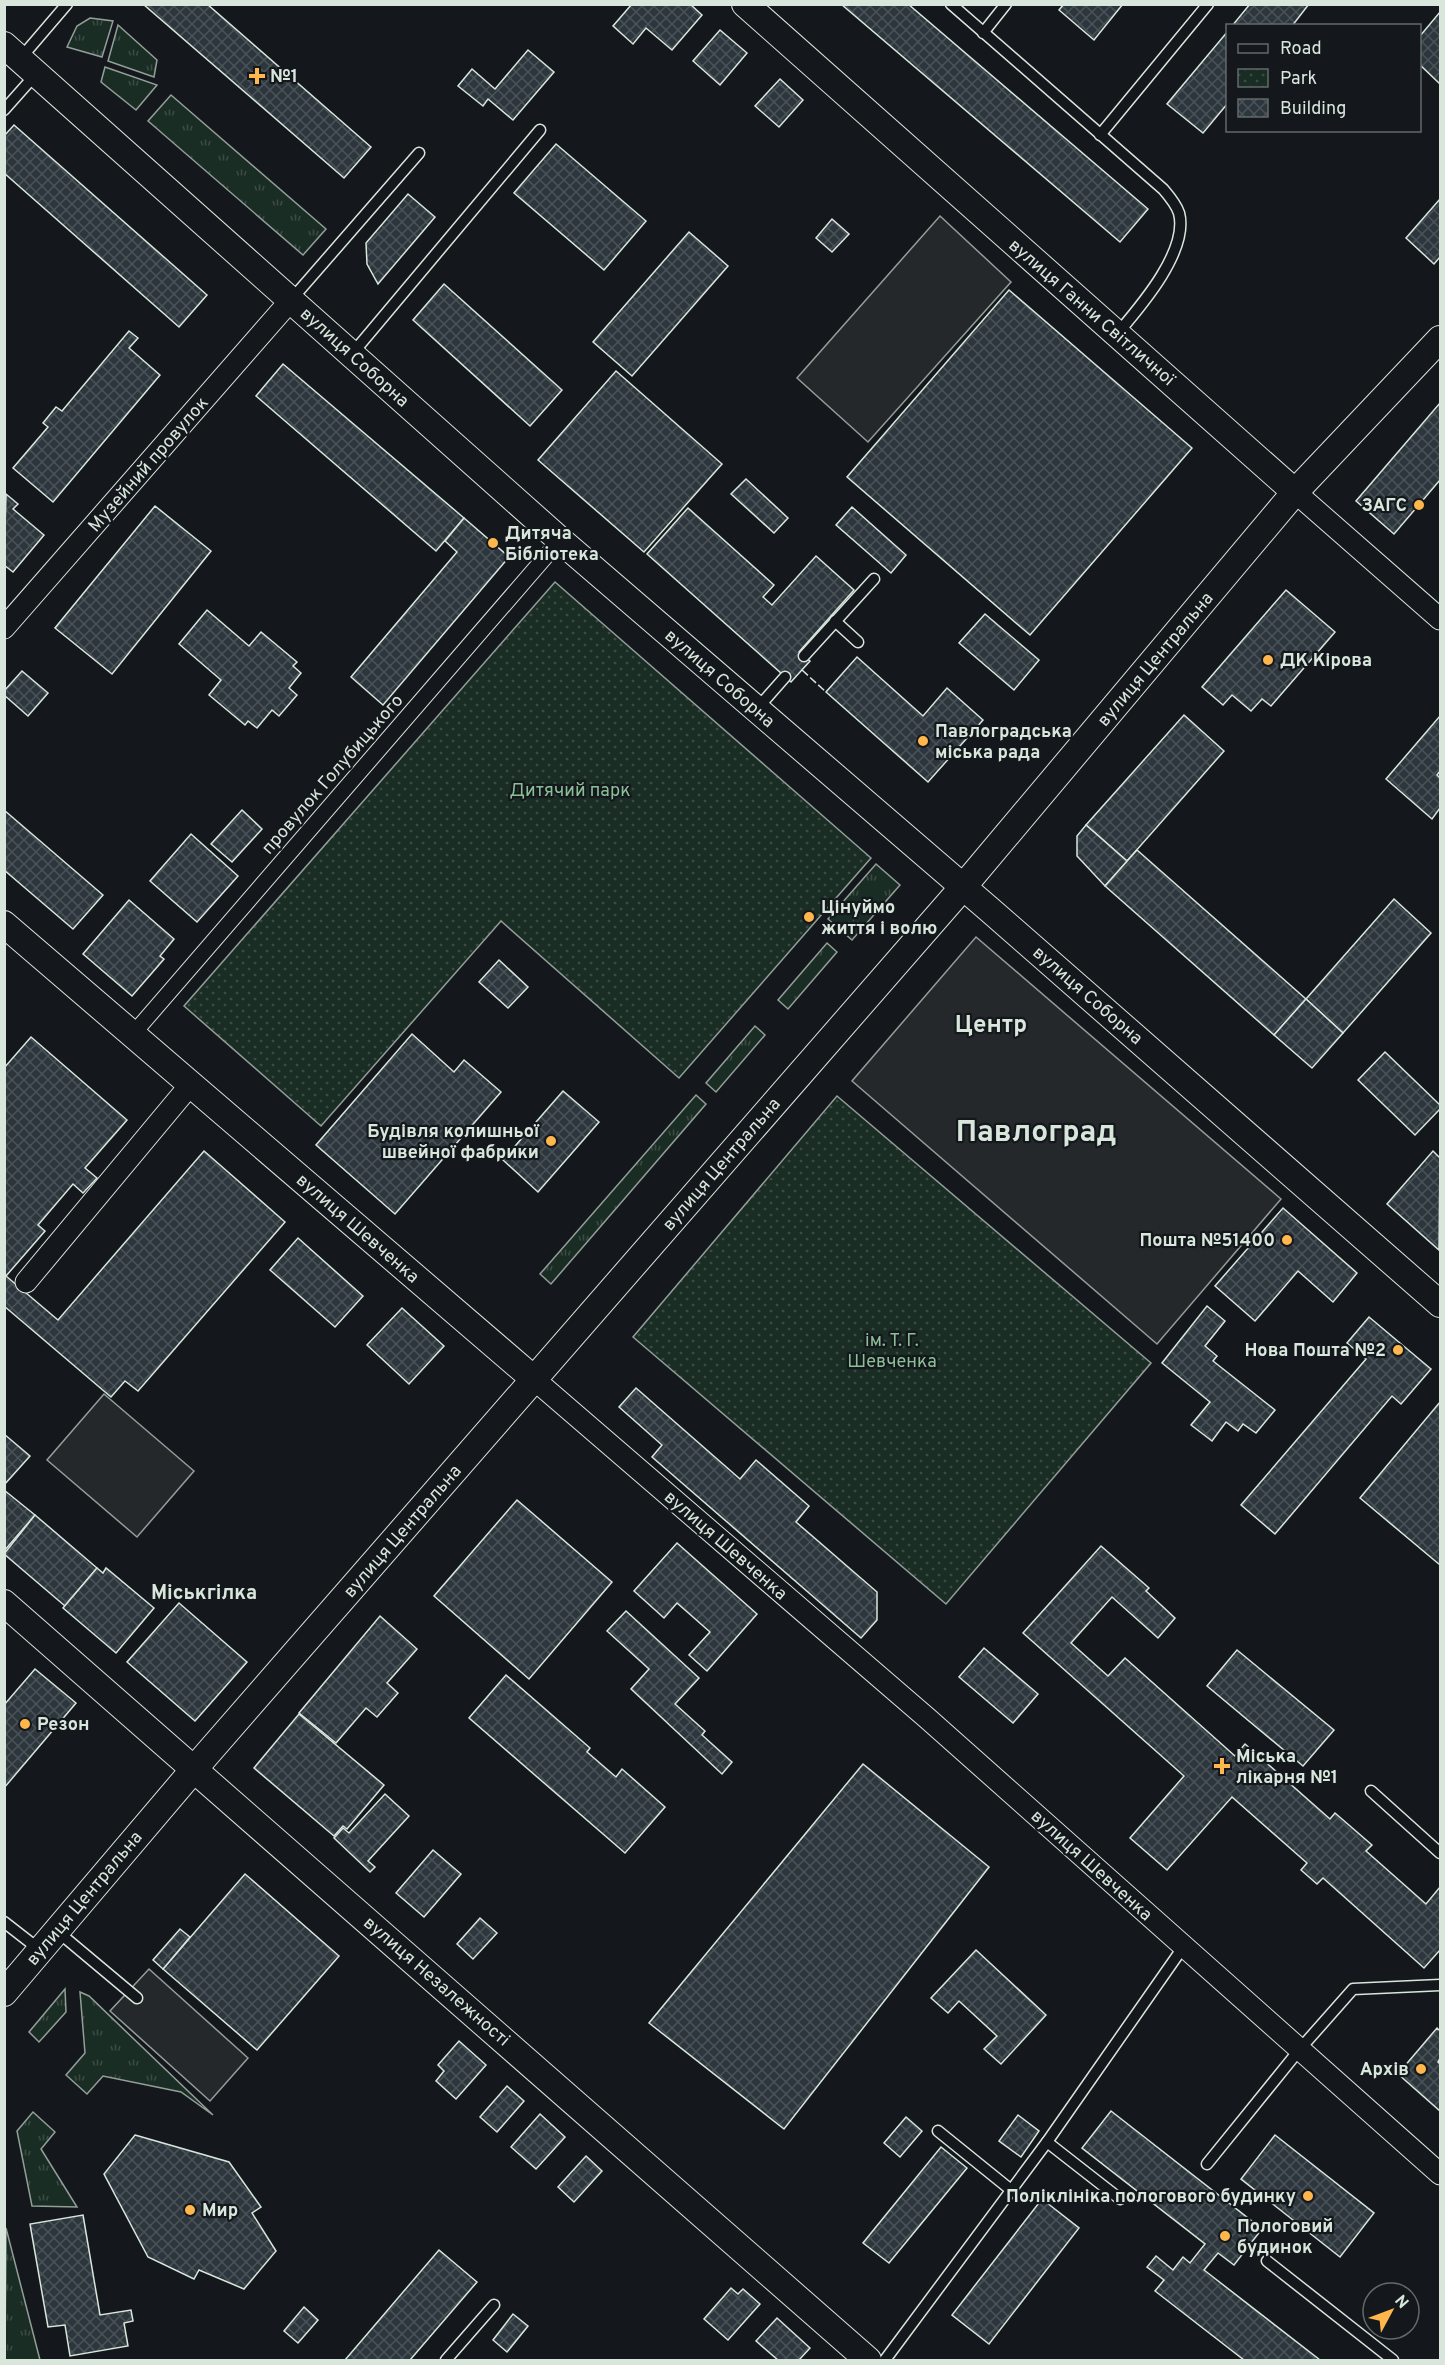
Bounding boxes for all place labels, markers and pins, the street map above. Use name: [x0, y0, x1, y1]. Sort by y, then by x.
place label: №1: [270, 66, 298, 89]
marker: №1: [248, 67, 266, 85]
place label: ЗАГС: [1361, 495, 1407, 518]
marker: ЗАГС: [1412, 498, 1426, 512]
place label: Дитяча Бiблiотека: [505, 523, 599, 567]
marker: Дитяча Бiблiотека: [486, 536, 500, 550]
place label: ДК Кірова: [1280, 650, 1372, 673]
marker: ДК Кірова: [1261, 653, 1275, 667]
place label: Павлоградська міська рада: [935, 721, 1072, 765]
marker: Павлоградська міська рада: [916, 734, 930, 748]
place label: Цінуймо життя і волю: [821, 897, 937, 941]
marker: Цінуймо життя і волю: [802, 910, 816, 924]
place label: Будівля колишньої швейної фабрики: [367, 1121, 540, 1165]
marker: Будівля колишньої швейної фабрики: [544, 1134, 558, 1148]
place label: Пошта №51400: [1139, 1230, 1275, 1253]
marker: Пошта №51400: [1280, 1233, 1294, 1247]
place label: Нова Пошта №2: [1244, 1340, 1386, 1363]
marker: Нова Пошта №2: [1391, 1343, 1405, 1357]
place label: Резон: [37, 1714, 89, 1737]
marker: Резон: [18, 1717, 32, 1731]
place label: Міська лікарня №1: [1236, 1746, 1338, 1790]
marker: Міська лікарня №1: [1213, 1757, 1231, 1775]
place label: Архів: [1360, 2059, 1409, 2082]
marker: Архів: [1414, 2062, 1428, 2076]
place label: Поліклініка пологового будинку: [1006, 2186, 1296, 2209]
marker: Поліклініка пологового будинку: [1301, 2189, 1315, 2203]
place label: Мир: [202, 2200, 238, 2223]
marker: Мир: [183, 2203, 197, 2217]
place label: Пологовий будинок: [1237, 2216, 1333, 2260]
marker: Пологовий будинок: [1218, 2229, 1232, 2243]

